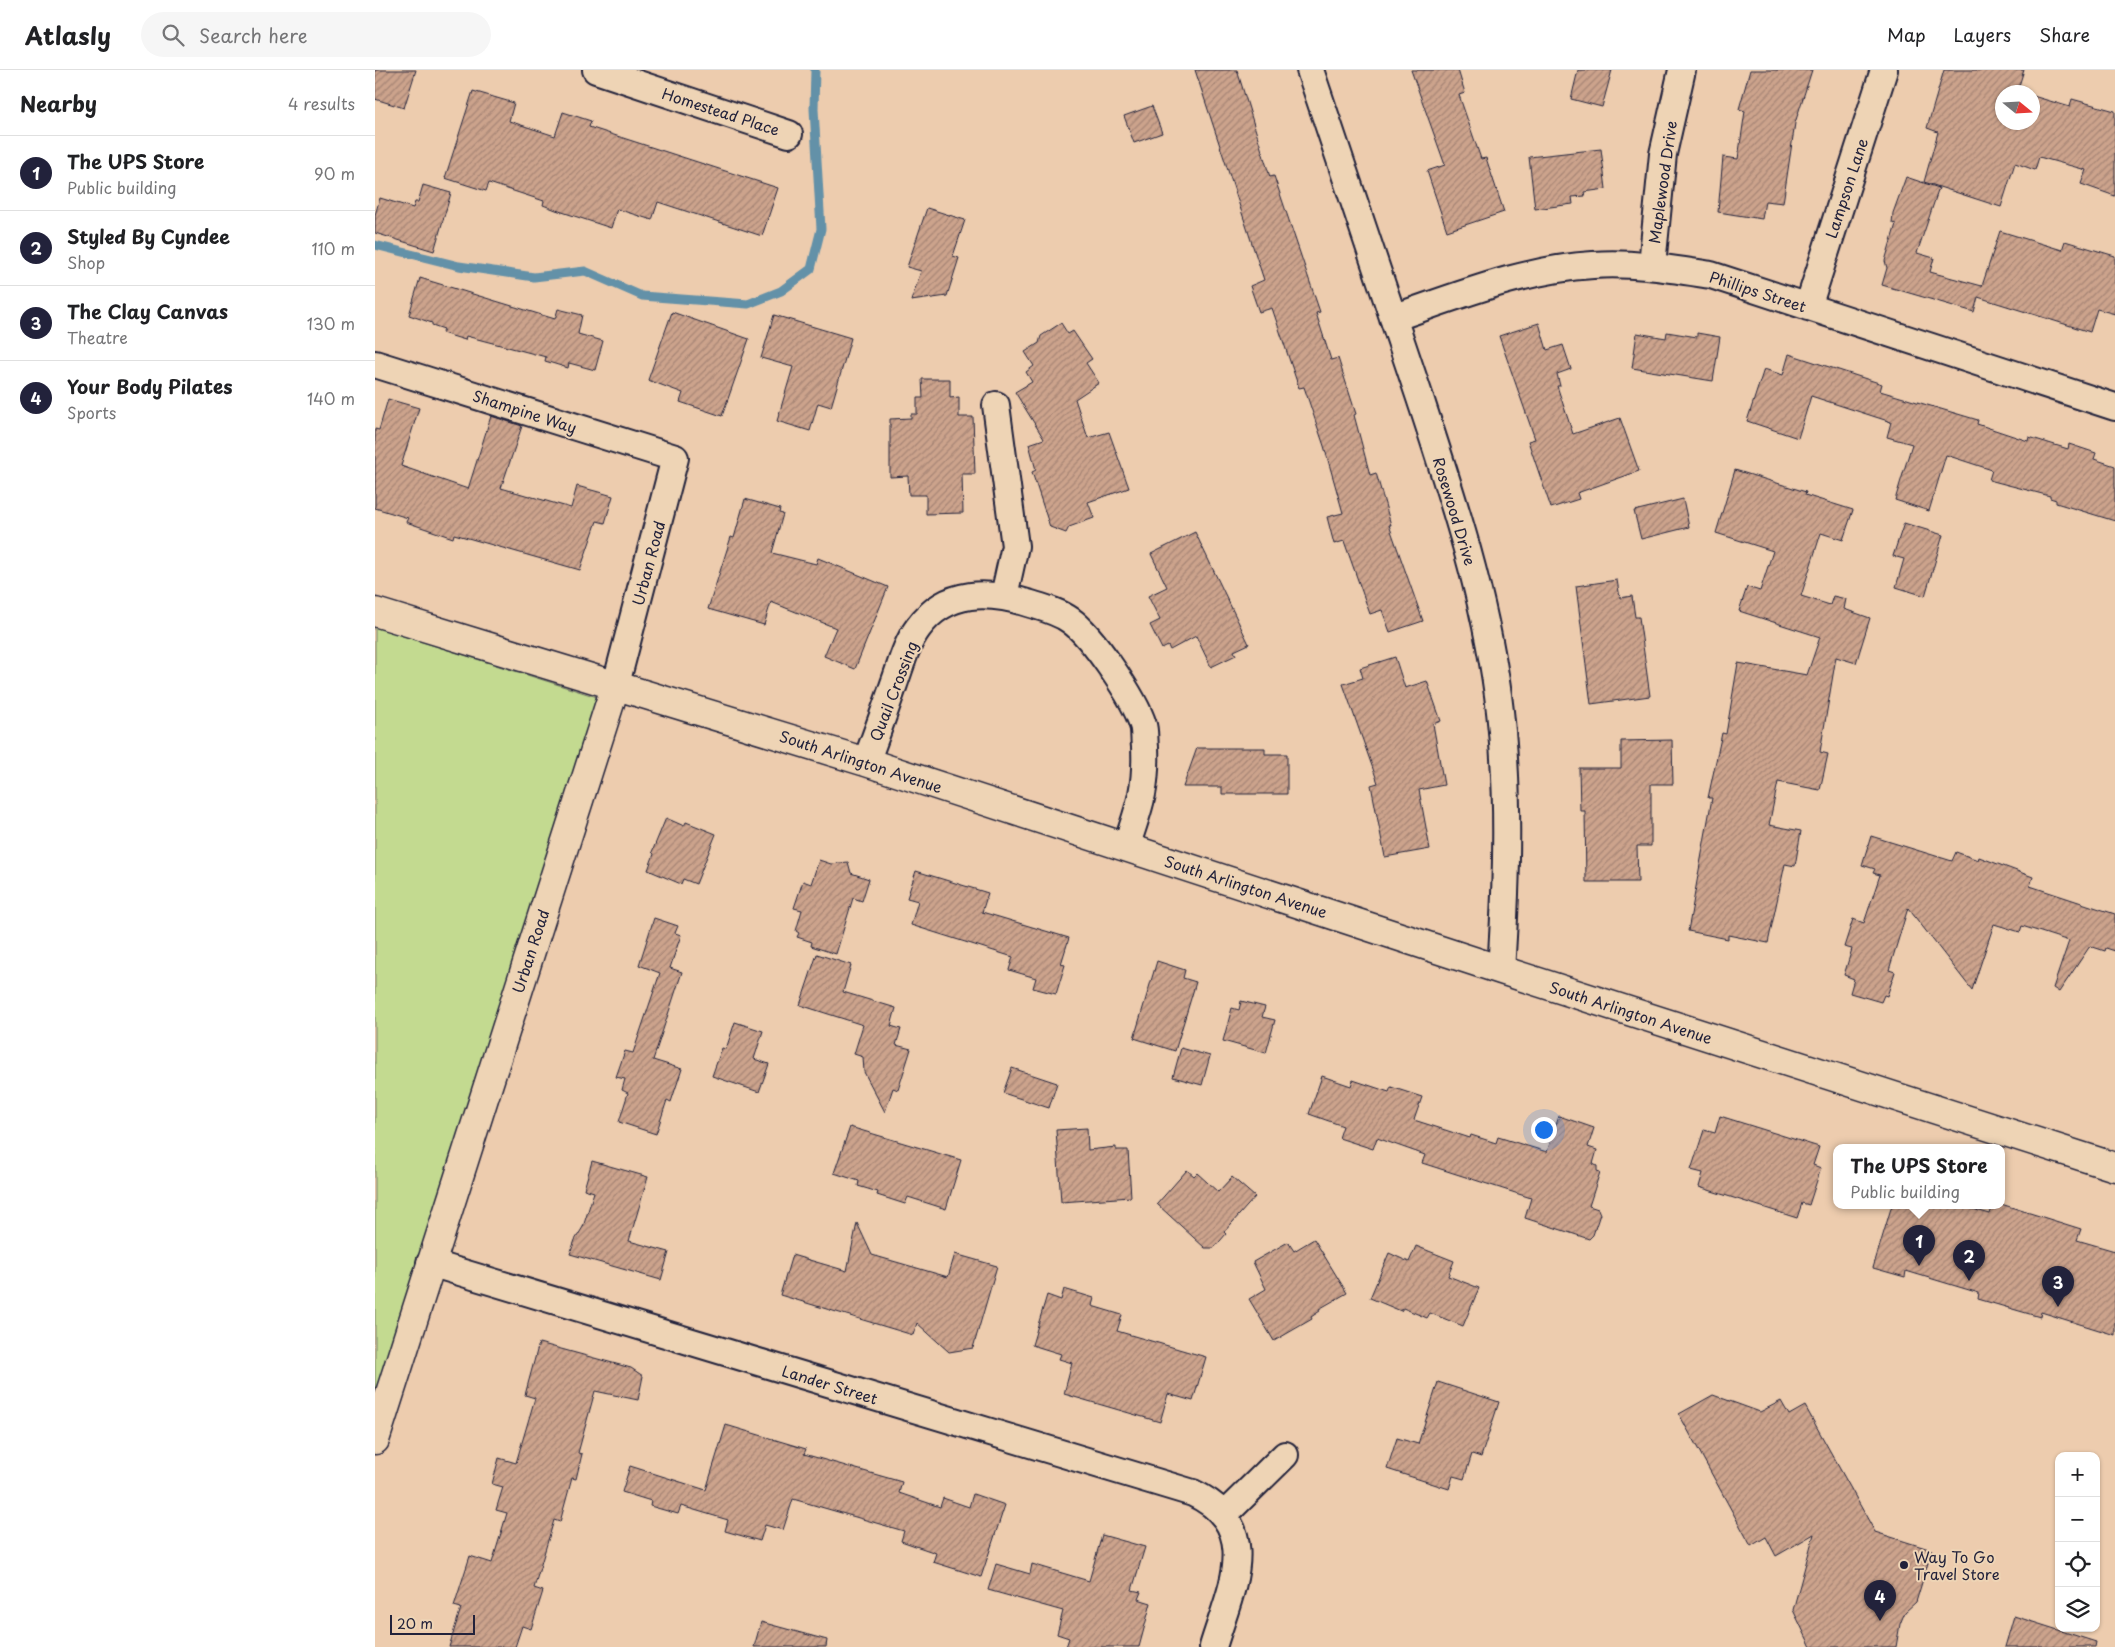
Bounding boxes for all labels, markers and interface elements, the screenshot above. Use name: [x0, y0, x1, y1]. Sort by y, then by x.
search box: [141, 12, 491, 57]
text: Atlasly: [25, 17, 111, 53]
icon: search: [159, 21, 187, 49]
text: Search here: [199, 21, 308, 49]
text: Map: [1887, 21, 1926, 48]
text: Layers: [1954, 21, 2011, 48]
text: Share: [2039, 21, 2090, 48]
street label: Homestead Place: [659, 81, 783, 141]
north arrow: [1995, 85, 2040, 130]
text: Nearby: [20, 87, 97, 119]
text: 4 results: [288, 91, 355, 115]
street label: Maplewood Drive: [1642, 119, 1682, 245]
street label: Lampson Lane: [1819, 135, 1873, 241]
text: The UPS Store: [67, 147, 204, 175]
text: 1: [32, 161, 40, 185]
text: 90 m: [314, 161, 355, 185]
text: Public building: [67, 175, 177, 199]
text: Styled By Cyndee: [67, 222, 230, 250]
text: 2: [30, 236, 42, 260]
text: 110 m: [312, 236, 355, 260]
text: Shop: [67, 250, 105, 274]
street label: Phillips Street: [1707, 265, 1809, 317]
text: The Clay Canvas: [67, 297, 228, 325]
text: 3: [31, 311, 41, 335]
text: 130 m: [307, 311, 355, 335]
text: Theatre: [67, 325, 128, 349]
text: Your Body Pilates: [67, 372, 233, 400]
street label: Shampine Way: [470, 383, 580, 439]
text: 4: [31, 386, 41, 410]
text: 140 m: [307, 386, 355, 410]
text: Sports: [67, 400, 116, 424]
street label: Rosewood Drive: [1428, 454, 1482, 568]
street label: Urban Road: [626, 518, 670, 608]
street label: Quail Crossing: [863, 638, 923, 744]
street label: South Arlington Avenue: [777, 724, 945, 798]
street label: South Arlington Avenue: [1162, 849, 1330, 923]
street label: Urban Road: [506, 906, 554, 996]
street label: South Arlington Avenue: [1547, 975, 1715, 1049]
your location: [1531, 1117, 1557, 1143]
popup: [1833, 1144, 2005, 1209]
text: The UPS Store: [1850, 1151, 1988, 1179]
text: Public building: [1850, 1179, 1960, 1203]
pin: 1: [1903, 1225, 1935, 1266]
pin: 2: [1953, 1240, 1985, 1281]
pin: 3: [2042, 1266, 2074, 1307]
street label: Lander Street: [779, 1359, 881, 1409]
map controls: [2055, 1452, 2100, 1632]
button: +: [2055, 1452, 2100, 1497]
button: −: [2055, 1497, 2100, 1542]
button: locate: [2055, 1542, 2100, 1587]
place label: Way To Go Travel Store: [1914, 1545, 2000, 1585]
marker: Way To Go Travel Store: [1898, 1559, 1910, 1571]
pin: 4: [1864, 1580, 1896, 1621]
button: layers: [2055, 1587, 2100, 1632]
scale bar: [390, 1612, 475, 1635]
text: 20 m: [397, 1613, 433, 1634]

